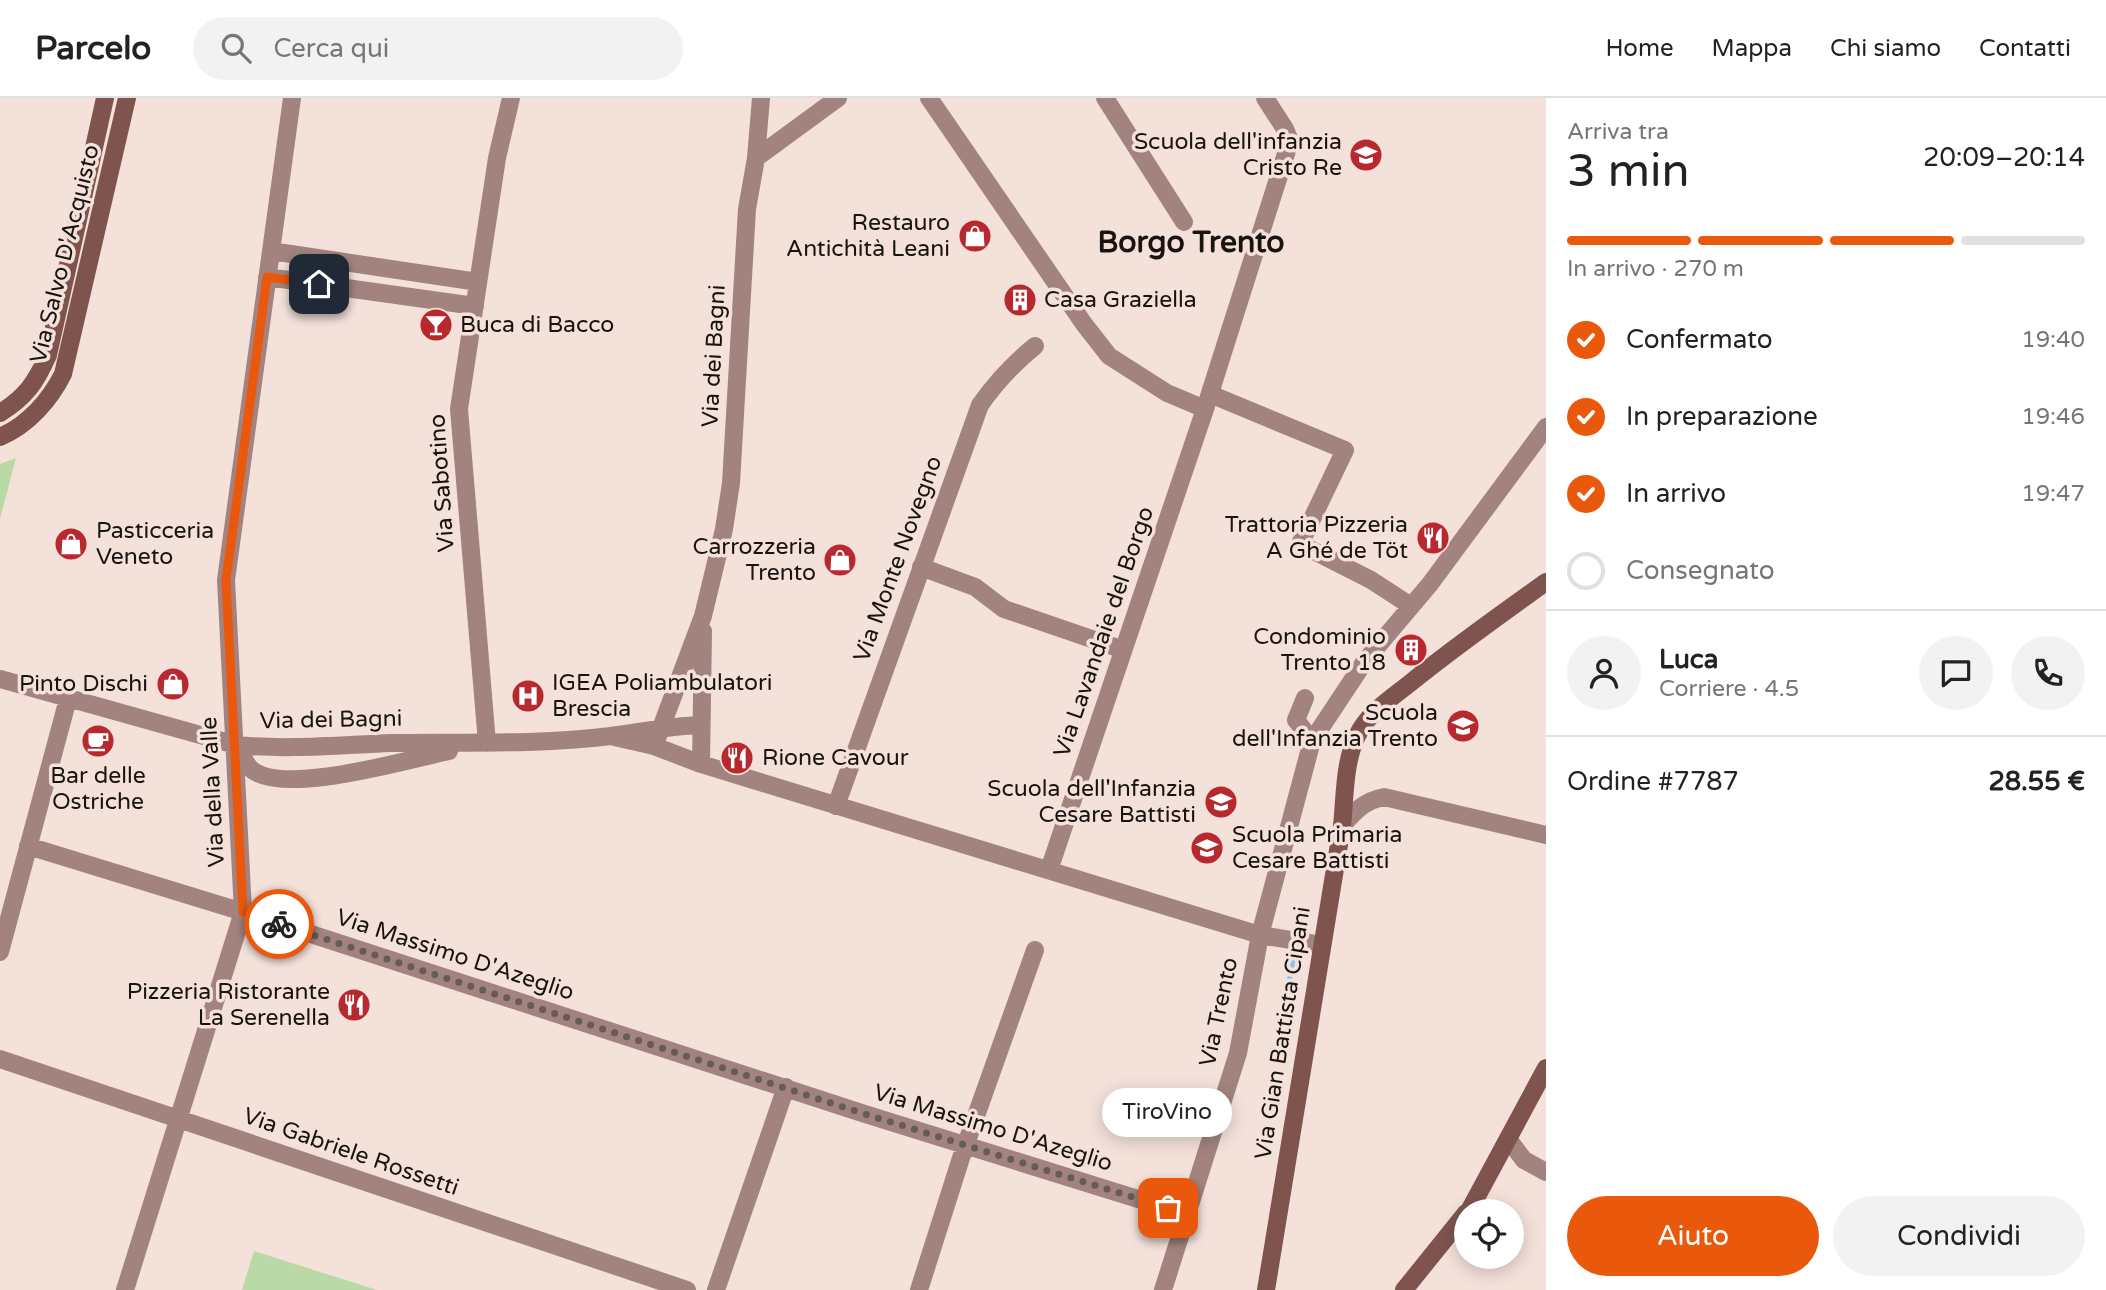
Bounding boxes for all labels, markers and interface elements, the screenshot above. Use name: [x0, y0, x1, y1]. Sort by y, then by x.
search box: [193, 17, 683, 80]
text: Parcelo: [35, 29, 151, 68]
icon: search: [217, 29, 255, 67]
text: Cerca qui: [273, 33, 389, 64]
text: Home: [1606, 34, 1674, 63]
text: Mappa: [1712, 34, 1792, 63]
text: Chi siamo: [1830, 34, 1941, 63]
text: Contatti: [1979, 34, 2071, 63]
text: Arriva tra: [1567, 118, 1669, 146]
place label: Scuola dell'infanzia Cristo Re: [1134, 128, 1342, 182]
school or university icon: Scuola dell'infanzia Cristo Re: [1347, 136, 1385, 174]
street label: Via Salvo D'Acquisto: [24, 142, 106, 366]
text: 20:09–20:14: [1923, 142, 2085, 173]
text: 3 min: [1567, 144, 1690, 199]
place label: Restauro Antichità Leani: [786, 209, 950, 263]
shop icon: Restauro Antichità Leani: [956, 217, 994, 255]
district label: Borgo Trento: [1098, 224, 1284, 261]
pin: [289, 254, 349, 314]
text: In arrivo · 270 m: [1567, 255, 1744, 283]
icon: home: [300, 265, 338, 303]
building icon: Casa Graziella: [1001, 281, 1039, 319]
street label: Via dei Bagni: [696, 284, 732, 428]
place label: Casa Graziella: [1044, 286, 1197, 314]
bar icon: Buca di Bacco: [417, 306, 455, 344]
place label: Buca di Bacco: [460, 311, 614, 339]
icon: check: [1567, 321, 1605, 359]
text: Confermato: [1626, 324, 1773, 355]
text: 19:40: [2021, 326, 2085, 354]
icon: check: [1567, 398, 1605, 436]
text: In preparazione: [1626, 401, 1818, 432]
text: 19:46: [2021, 403, 2085, 431]
street label: Via Sabotino: [423, 413, 461, 553]
street label: Via Monte Novegno: [848, 452, 948, 666]
icon: check: [1567, 475, 1605, 513]
text: In arrivo: [1626, 478, 1726, 509]
text: 19:47: [2021, 480, 2085, 508]
street label: Via Lavandaie del Borgo: [1048, 503, 1160, 761]
place label: Trattoria Pizzeria A Ghé de Töt: [1225, 511, 1408, 565]
place label: Pasticceria Veneto: [96, 517, 214, 571]
restaurant icon: Trattoria Pizzeria A Ghé de Töt: [1414, 519, 1452, 557]
shop icon: Pasticceria Veneto: [52, 525, 90, 563]
place label: Carrozzeria Trento: [692, 533, 816, 587]
shop icon: Carrozzeria Trento: [821, 541, 859, 579]
text: Consegnato: [1626, 555, 1775, 586]
place label: Condominio Trento 18: [1253, 623, 1386, 677]
building icon: Condominio Trento 18: [1392, 631, 1430, 669]
button: person: [1567, 636, 1641, 710]
button: chat: [1919, 636, 1993, 710]
button: phone: [2011, 636, 2085, 710]
text: Luca: [1659, 644, 1718, 675]
shop icon: Pinto Dischi: [154, 665, 192, 703]
place label: IGEA Poliambulatori Brescia: [552, 669, 772, 723]
place label: Pinto Dischi: [19, 670, 148, 698]
text: Corriere · 4.5: [1659, 675, 1799, 703]
hospital icon: IGEA Poliambulatori Brescia: [509, 677, 547, 715]
place label: Scuola dell'Infanzia Trento: [1232, 699, 1438, 753]
street label: Via dei Bagni: [259, 705, 403, 735]
school or university icon: Scuola dell'Infanzia Trento: [1444, 707, 1482, 745]
street label: Via della Valle: [195, 716, 231, 868]
cafe icon: Bar delle Ostriche: [79, 722, 117, 760]
restaurant icon: Rione Cavour: [718, 739, 756, 777]
place label: Rione Cavour: [762, 744, 909, 772]
place label: Bar delle Ostriche: [50, 762, 146, 816]
text: Ordine #7787: [1567, 766, 1739, 797]
text: 28.55 €: [1988, 766, 2085, 797]
place label: Scuola dell'Infanzia Cesare Battisti: [987, 775, 1196, 829]
school or university icon: Scuola dell'Infanzia Cesare Battisti: [1202, 783, 1240, 821]
place label: Scuola Primaria Cesare Battisti: [1232, 821, 1402, 875]
school or university icon: Scuola Primaria Cesare Battisti: [1188, 829, 1226, 867]
courier: [244, 889, 314, 959]
street label: Via Massimo D'Azeglio: [333, 903, 577, 1007]
street label: Via Gian Battista Cipani: [1249, 904, 1317, 1162]
icon: bike: [260, 905, 298, 943]
street label: Via Trento: [1194, 955, 1244, 1069]
place label: Pizzeria Ristorante La Serenella: [127, 978, 330, 1032]
restaurant icon: Pizzeria Ristorante La Serenella: [335, 986, 373, 1024]
street label: Via Massimo D'Azeglio: [870, 1078, 1116, 1178]
callout: TiroVino: [1103, 1089, 1233, 1138]
text: TiroVino: [1122, 1098, 1212, 1126]
street label: Via Gabriele Rossetti: [239, 1102, 463, 1202]
pin: [1138, 1178, 1198, 1238]
icon: bag: [1149, 1189, 1187, 1227]
button: Aiuto: [1567, 1196, 1819, 1276]
button: Condividi: [1833, 1196, 2085, 1276]
map controls: [1454, 1199, 1524, 1269]
button: locate: [1454, 1199, 1524, 1269]

